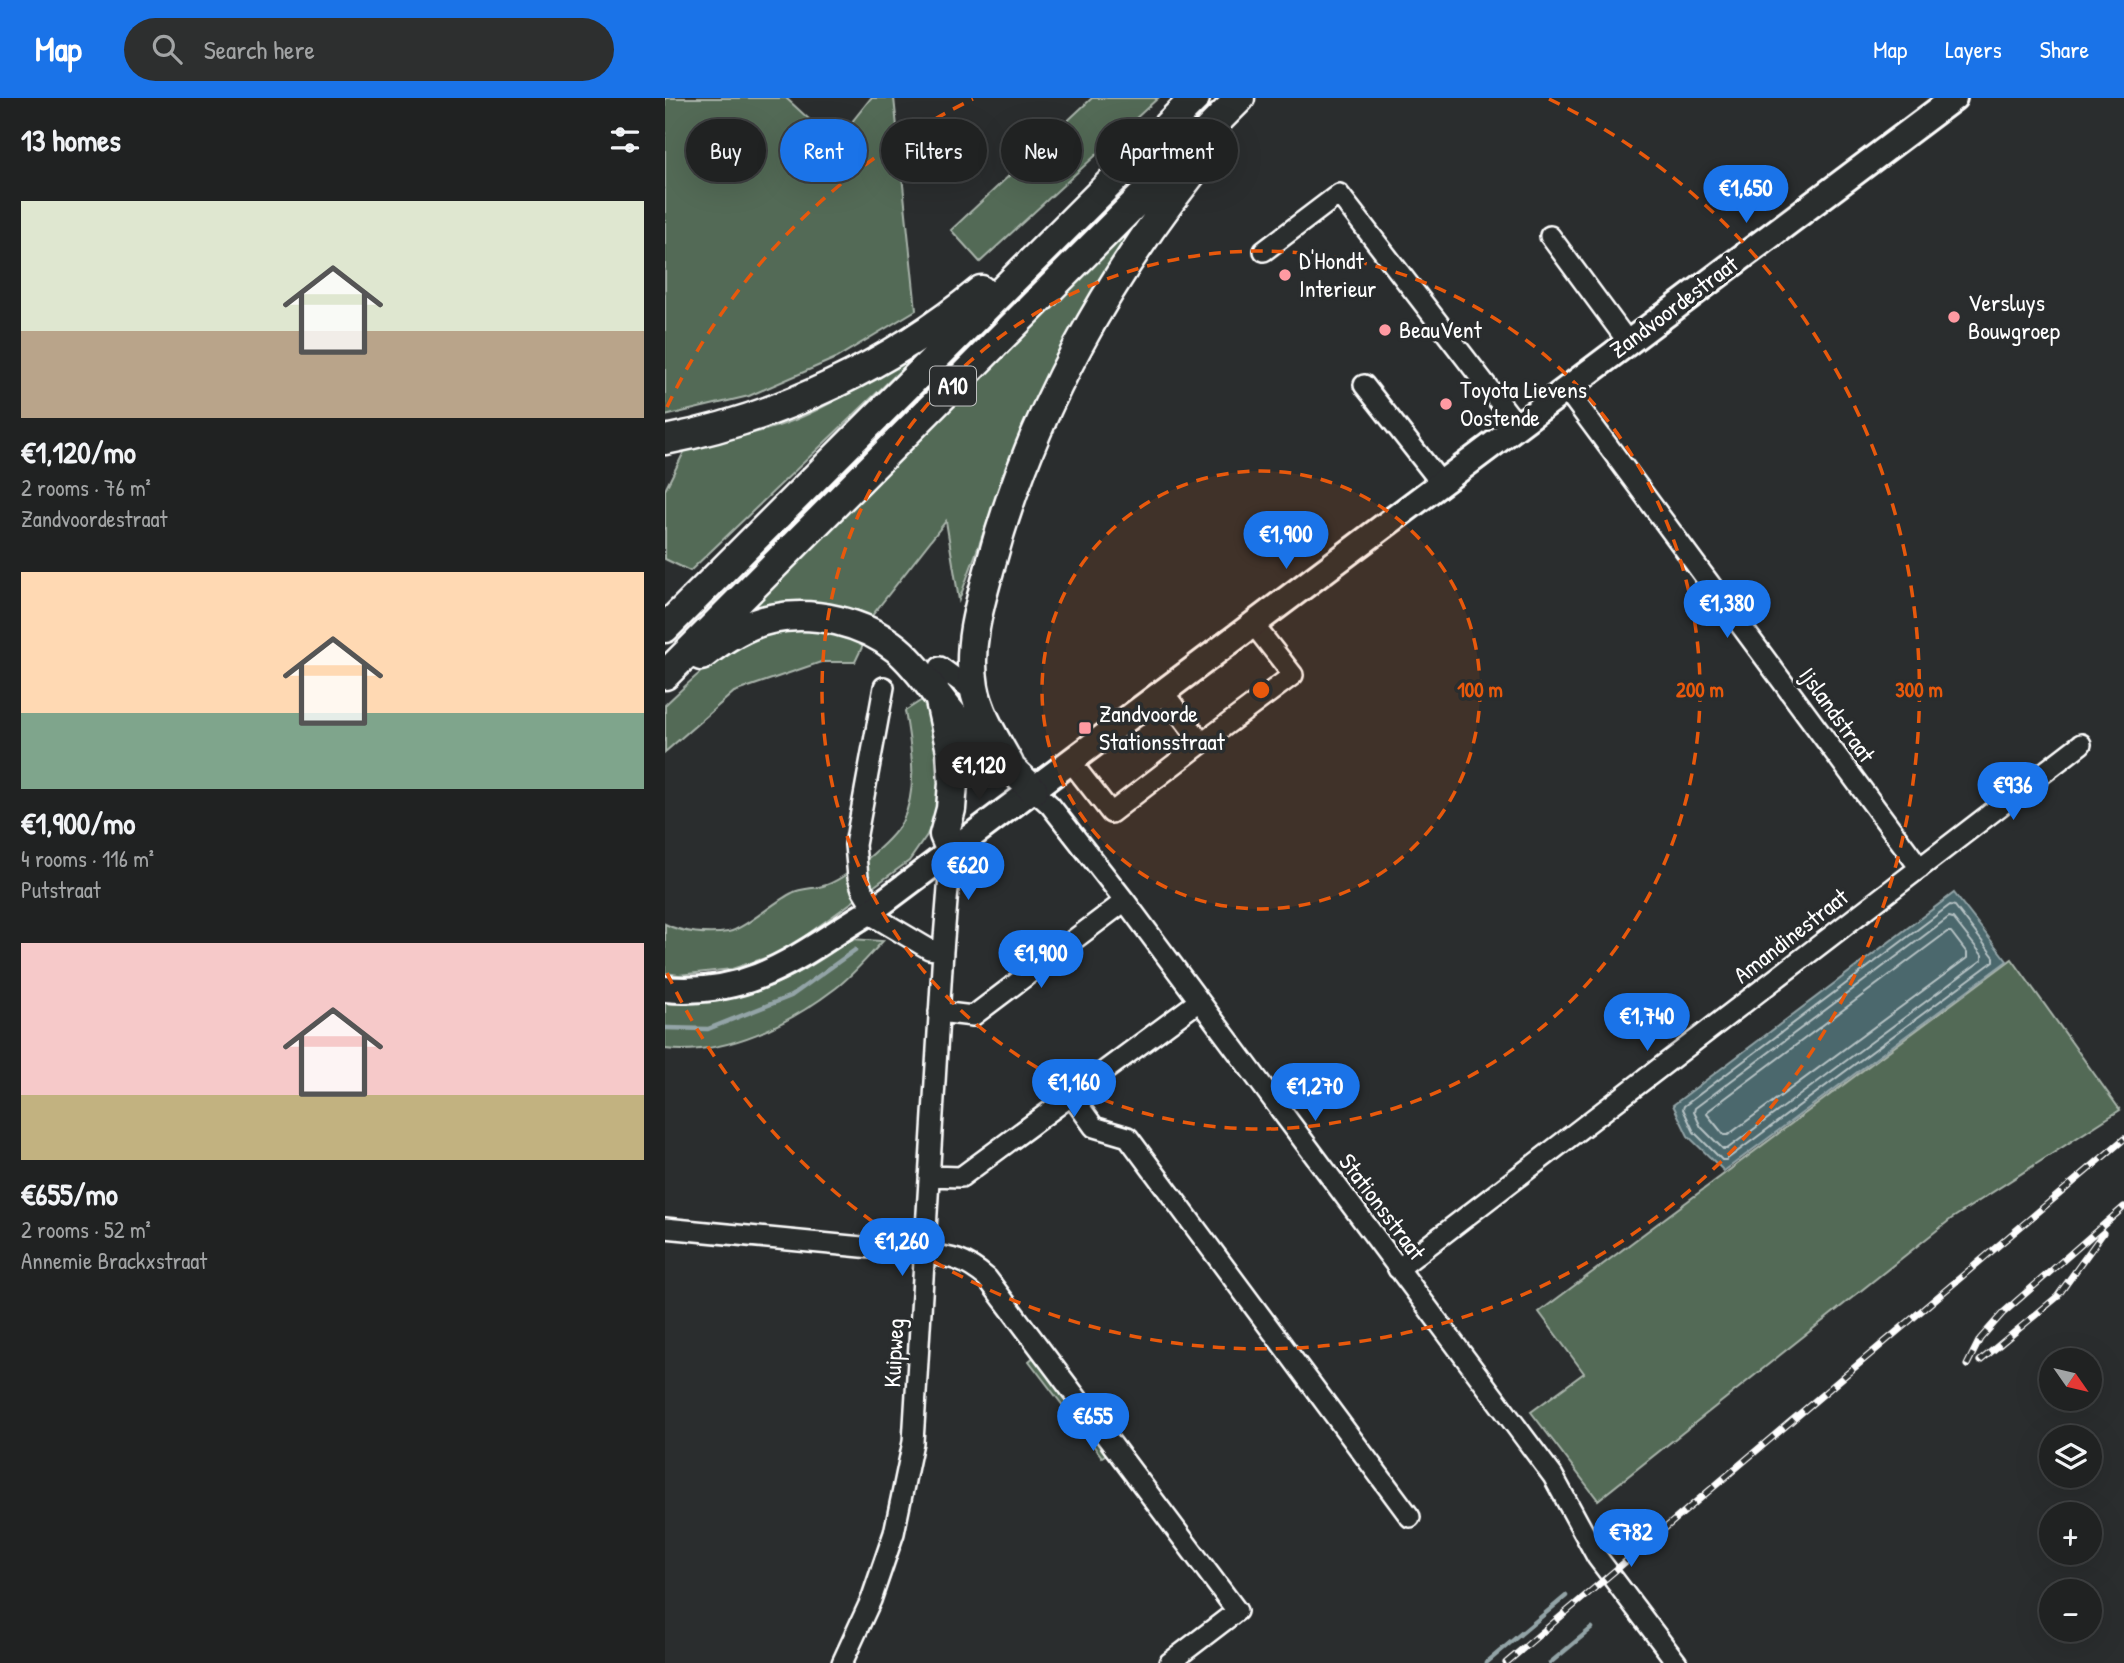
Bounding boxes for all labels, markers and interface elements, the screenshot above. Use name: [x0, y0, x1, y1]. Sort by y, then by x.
search box: [124, 18, 614, 81]
text: Map: [35, 27, 82, 71]
icon: search: [148, 30, 186, 68]
text: Search here: [204, 32, 315, 67]
text: Map: [1873, 33, 1907, 65]
text: Layers: [1945, 33, 2002, 65]
text: Share: [2040, 33, 2089, 65]
chip: Buy: [686, 119, 766, 182]
chip: Rent: [780, 119, 867, 182]
chip: Filters: [881, 119, 987, 182]
chip: New: [1001, 119, 1082, 182]
chip: Apartment: [1096, 119, 1238, 182]
text: 13 homes: [21, 120, 121, 160]
icon: filters: [606, 121, 644, 159]
pin: €1,650: [1689, 166, 1803, 225]
text: €1,650: [1719, 172, 1773, 203]
place label: D'Hondt Interieur: [1299, 244, 1376, 304]
icon: home: [270, 247, 396, 373]
street label: Zandvoordestraat: [1603, 247, 1745, 365]
marker: D'Hondt Interieur: [1277, 267, 1293, 283]
place label: Versluys Bouwgroep: [1968, 286, 2060, 346]
marker: Versluys Bouwgroep: [1946, 309, 1962, 325]
place label: BeauVent: [1399, 313, 1483, 345]
marker: BeauVent: [1377, 322, 1393, 338]
road number: A10: [930, 366, 976, 406]
place label: Toyota Lievens Oostende: [1460, 373, 1587, 433]
marker: Toyota Lievens Oostende: [1438, 396, 1454, 412]
text: €1,120/mo: [21, 432, 136, 472]
text: 2 rooms · 76 m²: [21, 472, 151, 503]
text: Zandvoordestraat: [21, 503, 167, 534]
pin: €1,900: [1229, 512, 1343, 571]
text: €1,900: [1259, 518, 1313, 549]
pin: €1,380: [1670, 580, 1784, 640]
text: €1,380: [1700, 587, 1754, 618]
icon: home: [270, 618, 396, 744]
street label: Ijslandstraat: [1792, 660, 1884, 769]
text: 100 m: [1457, 675, 1503, 704]
text: 200 m: [1676, 675, 1724, 704]
text: 300 m: [1895, 675, 1943, 704]
centre of rings: [1249, 678, 1273, 702]
place label: Zandvoorde Stationsstraat: [1099, 697, 1226, 757]
marker: Zandvoorde Stationsstraat: [1077, 720, 1093, 736]
pin: €1,120: [922, 742, 1036, 802]
text: €1,120: [952, 749, 1006, 780]
pin: €936: [1972, 762, 2054, 822]
text: €936: [1994, 769, 2033, 800]
text: €1,900/mo: [21, 803, 135, 843]
pin: €620: [927, 842, 1009, 902]
text: 4 rooms · 116 m²: [21, 843, 154, 874]
text: €620: [947, 849, 989, 880]
text: Putstraat: [21, 874, 101, 905]
street label: Amandinestraat: [1726, 880, 1855, 990]
pin: €1,900: [984, 930, 1098, 990]
text: €1,900: [1014, 937, 1068, 968]
icon: home: [270, 989, 396, 1115]
pin: €1,740: [1590, 993, 1704, 1053]
text: €1,740: [1620, 1000, 1674, 1031]
pin: €1,160: [1017, 1060, 1131, 1119]
pin: €1,270: [1258, 1063, 1372, 1123]
text: €1,160: [1048, 1066, 1100, 1097]
text: €1,270: [1287, 1070, 1343, 1101]
street label: Stationsstraat: [1332, 1146, 1434, 1267]
text: €655/mo: [21, 1174, 118, 1214]
text: 2 rooms · 52 m²: [21, 1214, 151, 1245]
pin: €1,260: [845, 1218, 959, 1278]
text: €1,260: [875, 1225, 929, 1256]
text: Annemie Brackxstraat: [21, 1245, 207, 1276]
street label: Kuipweg: [875, 1318, 911, 1388]
north arrow: [2039, 1348, 2102, 1410]
map controls: [2039, 1348, 2102, 1642]
pin: €655: [1052, 1394, 1134, 1453]
text: €655: [1073, 1400, 1113, 1431]
button: layers: [2039, 1425, 2102, 1488]
button: +: [2039, 1502, 2102, 1565]
pin: €782: [1590, 1510, 1672, 1569]
text: €782: [1609, 1516, 1653, 1547]
button: −: [2039, 1579, 2102, 1642]

